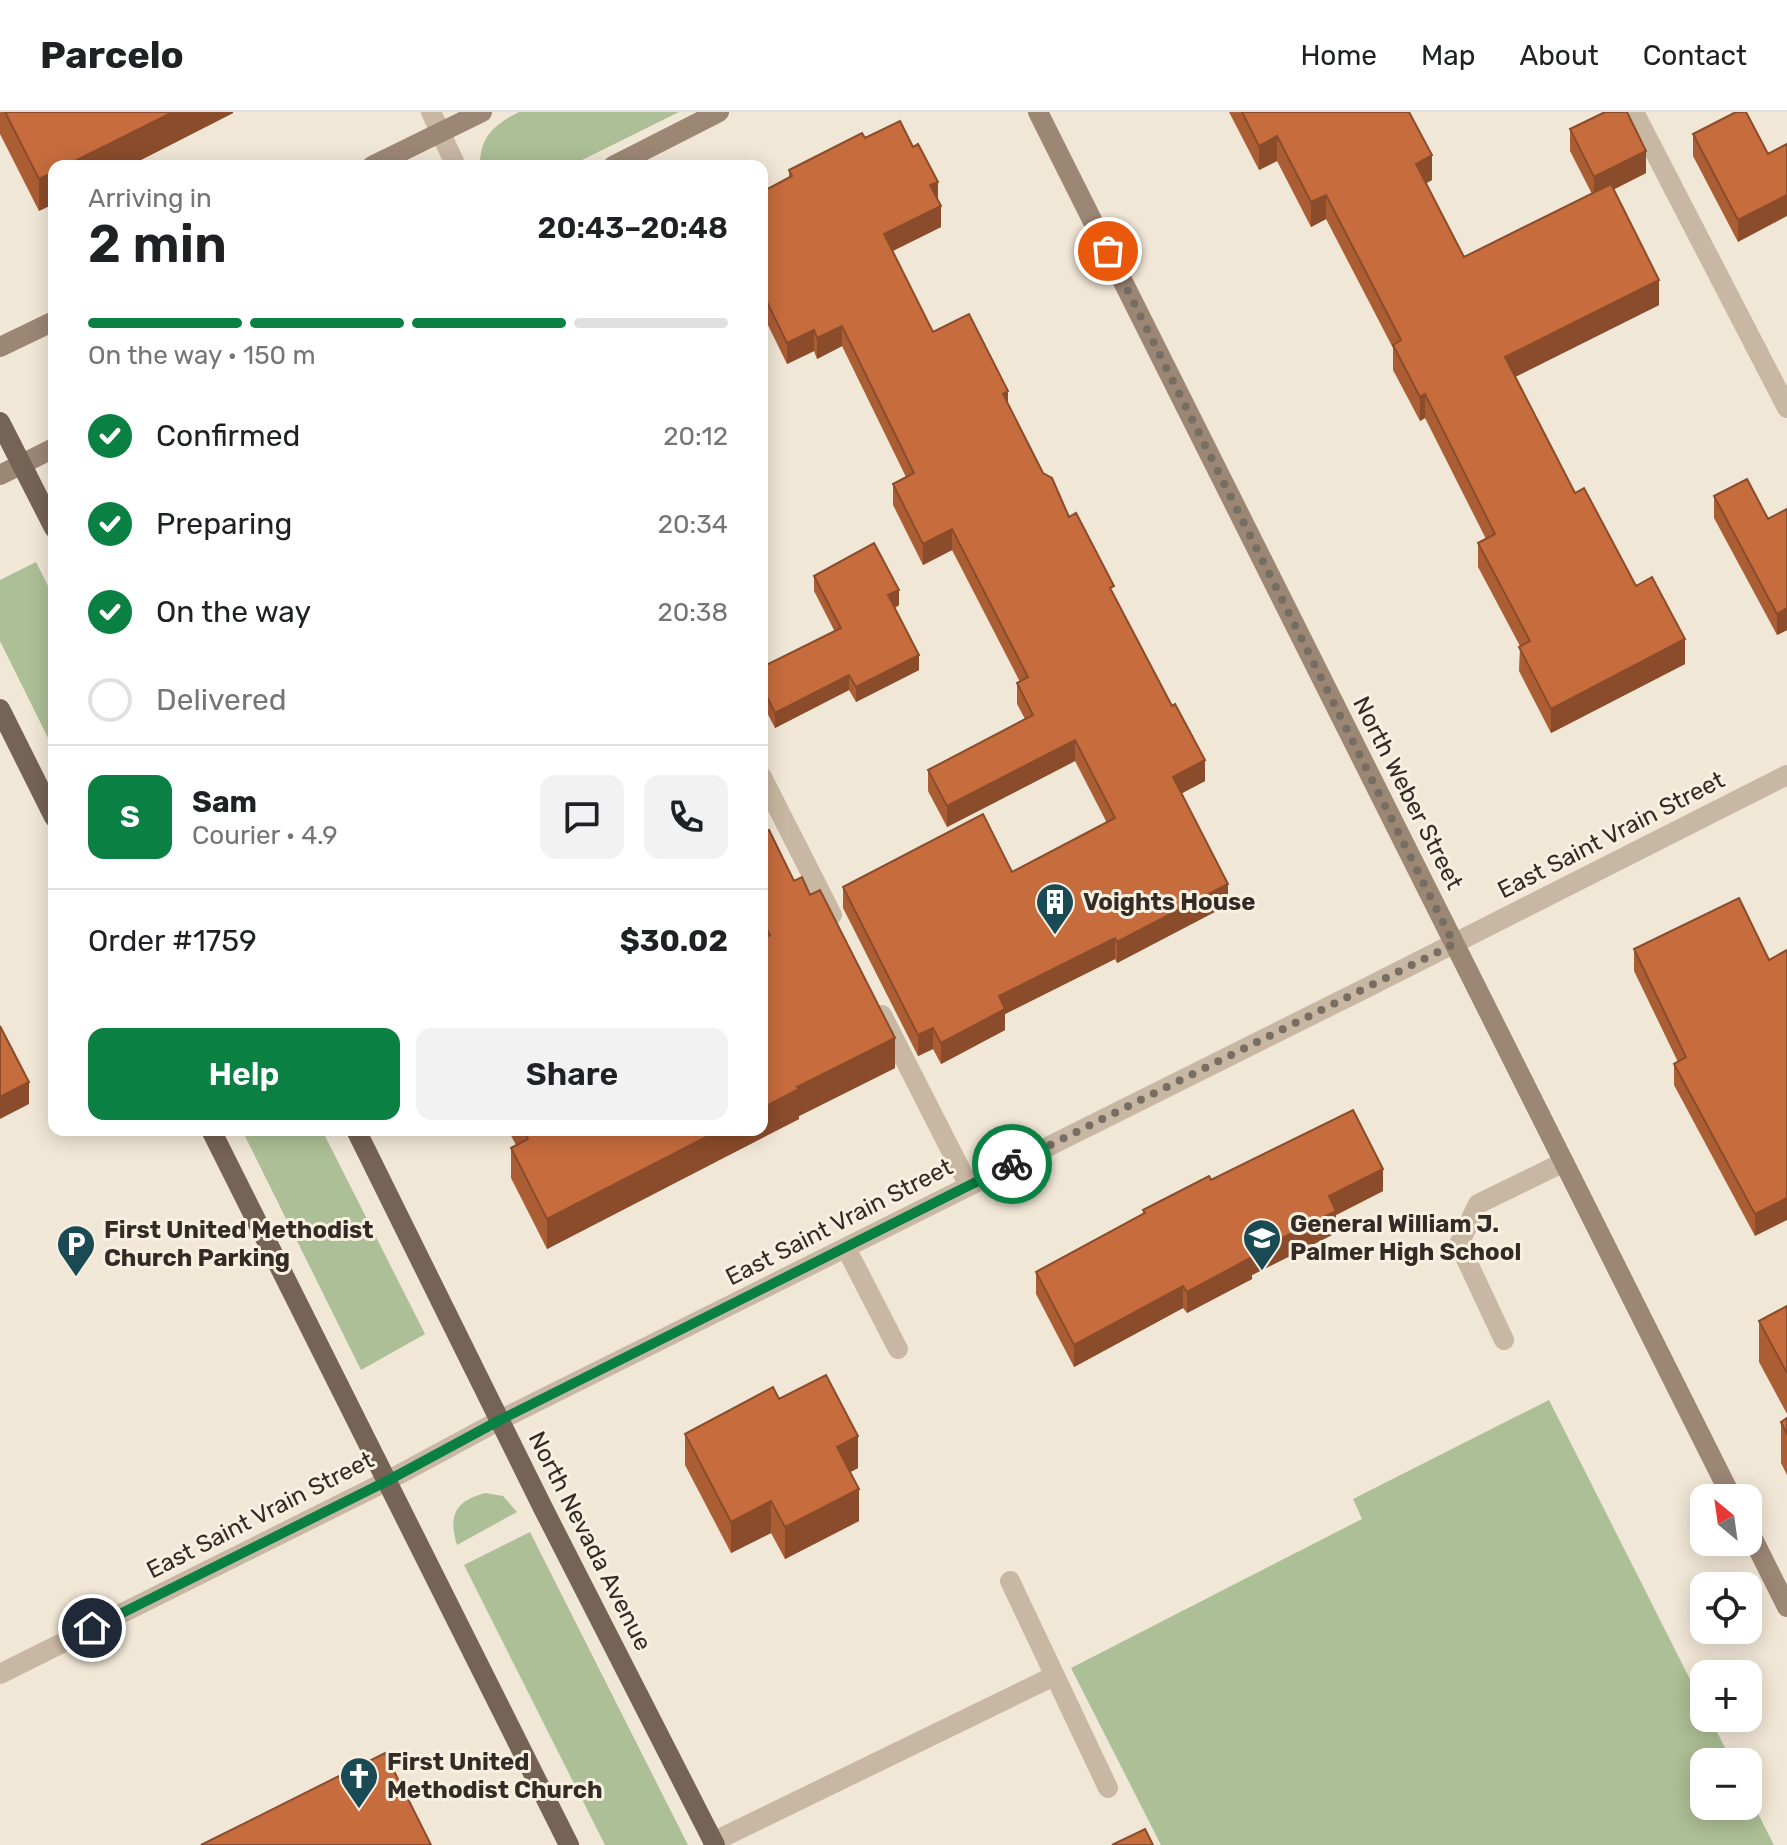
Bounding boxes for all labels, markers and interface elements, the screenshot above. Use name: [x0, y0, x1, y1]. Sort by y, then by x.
text: Parcelo: [40, 32, 184, 78]
text: Home: [1300, 39, 1377, 72]
text: Map: [1421, 39, 1475, 72]
text: About: [1519, 39, 1599, 72]
text: Contact: [1643, 39, 1747, 72]
text: Arriving in: [88, 183, 212, 214]
text: 20:43–20:48: [537, 210, 728, 246]
text: 2 min: [88, 213, 227, 275]
pin: [1074, 217, 1142, 285]
icon: bag: [1086, 229, 1130, 273]
text: On the way · 150 m: [88, 340, 316, 371]
icon: check: [88, 414, 132, 458]
text: Confirmed: [156, 418, 300, 454]
text: 20:12: [663, 421, 728, 452]
icon: check: [88, 502, 132, 546]
text: Preparing: [156, 506, 292, 542]
text: 20:34: [658, 509, 728, 540]
icon: check: [88, 590, 132, 634]
text: On the way: [156, 594, 311, 630]
text: 20:38: [657, 597, 728, 628]
text: Delivered: [156, 682, 287, 718]
street label: North Weber Street: [1347, 692, 1469, 894]
street label: East Saint Vrain Street: [1493, 766, 1729, 904]
button: chat: [540, 775, 624, 859]
button: phone: [644, 775, 728, 859]
text: Sam: [192, 784, 257, 820]
text: S: [120, 799, 140, 835]
text: Courier · 4.9: [192, 820, 338, 851]
building icon: Voights House: [1034, 881, 1076, 936]
place label: Voights House: [1083, 888, 1256, 916]
text: Order #1759: [88, 923, 257, 959]
text: $30.02: [620, 923, 728, 959]
button: Help: [88, 1028, 400, 1120]
button: Share: [416, 1028, 728, 1120]
courier: [972, 1124, 1052, 1204]
icon: bike: [990, 1142, 1034, 1186]
street label: East Saint Vrain Street: [721, 1153, 957, 1291]
place label: General William J. Palmer High School: [1290, 1210, 1521, 1266]
place label: First United Methodist Church Parking: [104, 1216, 374, 1272]
school or university icon: General William J. Palmer High School: [1241, 1217, 1283, 1272]
parking icon: First United Methodist Church Parking: [55, 1223, 97, 1278]
street label: North Nevada Avenue: [523, 1427, 657, 1655]
street label: East Saint Vrain Street: [142, 1446, 378, 1584]
north arrow: [1690, 1484, 1762, 1556]
map controls: [1690, 1484, 1762, 1820]
button: locate: [1690, 1572, 1762, 1644]
pin: [58, 1594, 126, 1662]
icon: home: [70, 1606, 114, 1650]
button: +: [1690, 1660, 1762, 1732]
place label: First United Methodist Church: [387, 1748, 602, 1804]
button: −: [1690, 1748, 1762, 1820]
church icon: First United Methodist Church: [338, 1755, 380, 1810]

